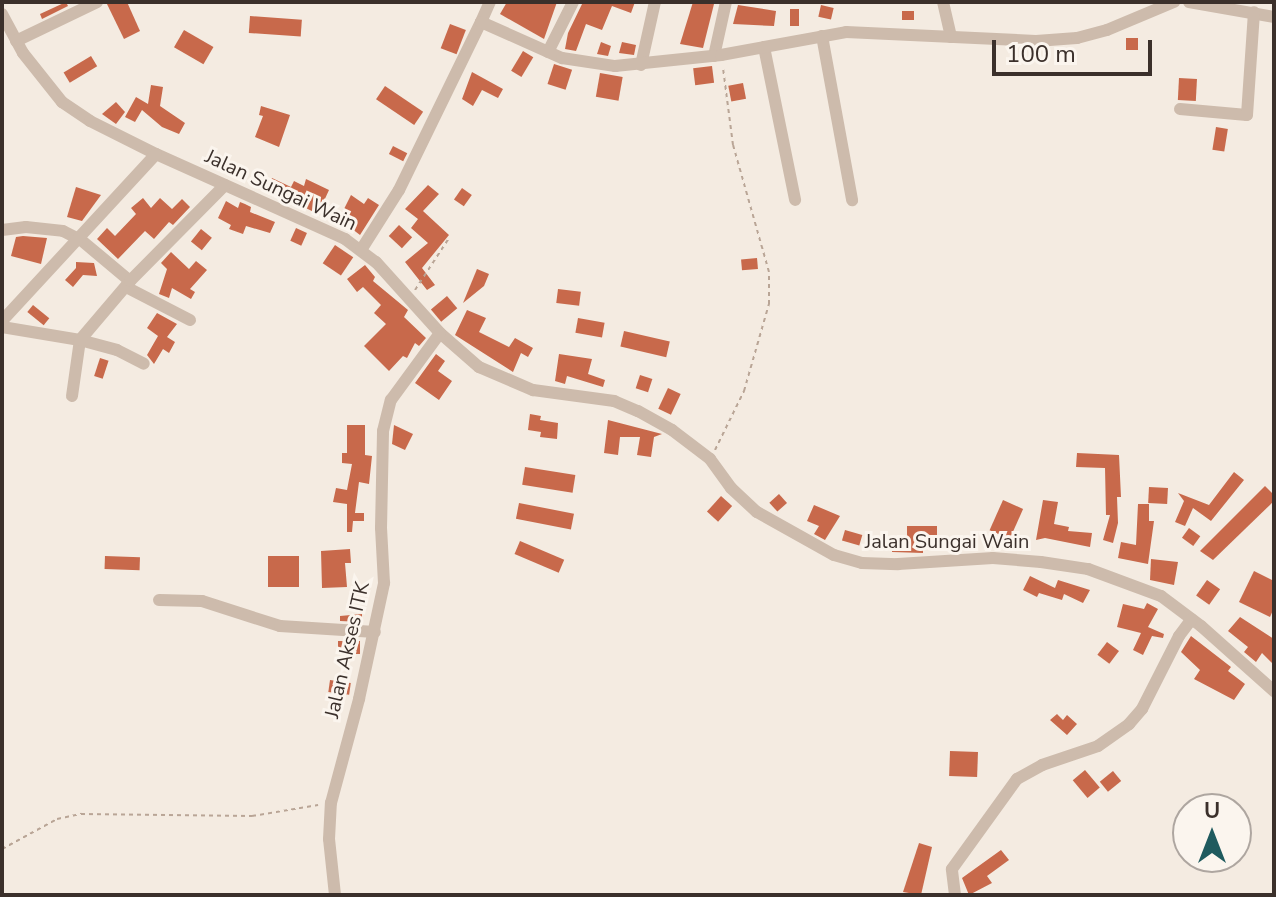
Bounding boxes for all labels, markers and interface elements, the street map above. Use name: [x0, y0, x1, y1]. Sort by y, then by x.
scale bar: [996, 24, 1156, 74]
text: 100 m: [1006, 38, 1076, 70]
street label: Jalan Sungai Wain: [201, 144, 361, 236]
street label: Jalan Sungai Wain: [865, 529, 1029, 553]
street label: Jalan Akses ITK: [320, 579, 374, 721]
north arrow: [1172, 793, 1252, 873]
text: U: [1204, 796, 1220, 826]

